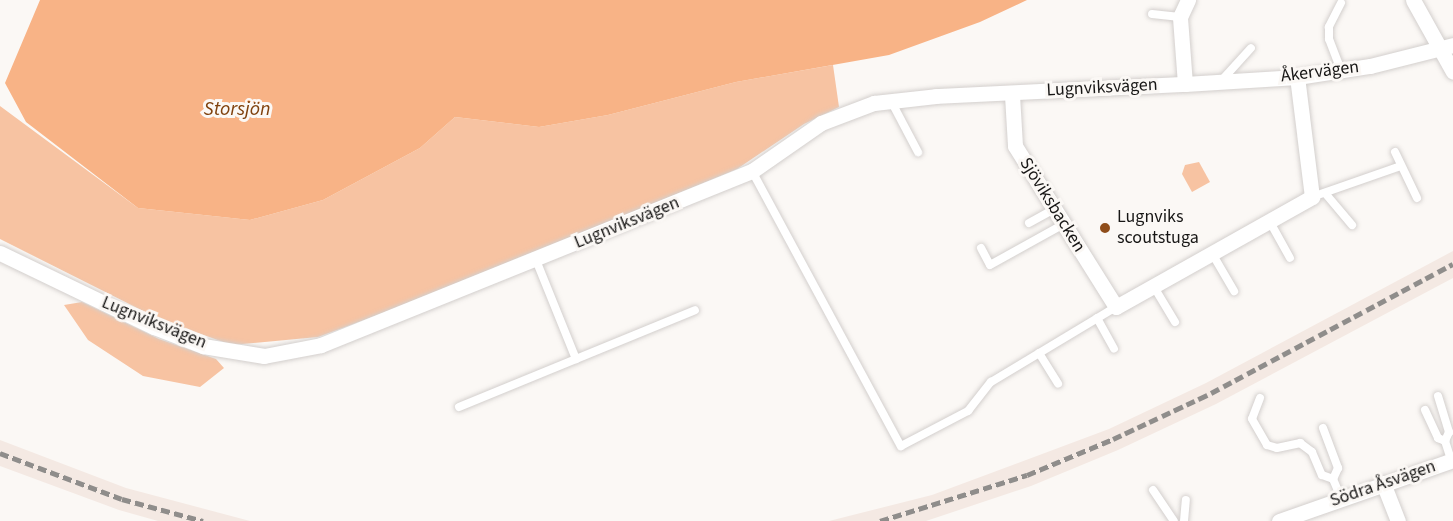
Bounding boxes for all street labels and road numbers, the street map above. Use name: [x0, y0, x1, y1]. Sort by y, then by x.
street label: Åkervägen: [1280, 56, 1360, 88]
street label: Lugnviksvägen: [1046, 74, 1158, 102]
street label: Sjöviksbacken: [1014, 154, 1090, 256]
street label: Lugnviksvägen: [571, 192, 683, 254]
street label: Lugnviksvägen: [98, 292, 210, 354]
street label: Södra Åsvägen: [1327, 456, 1439, 512]

